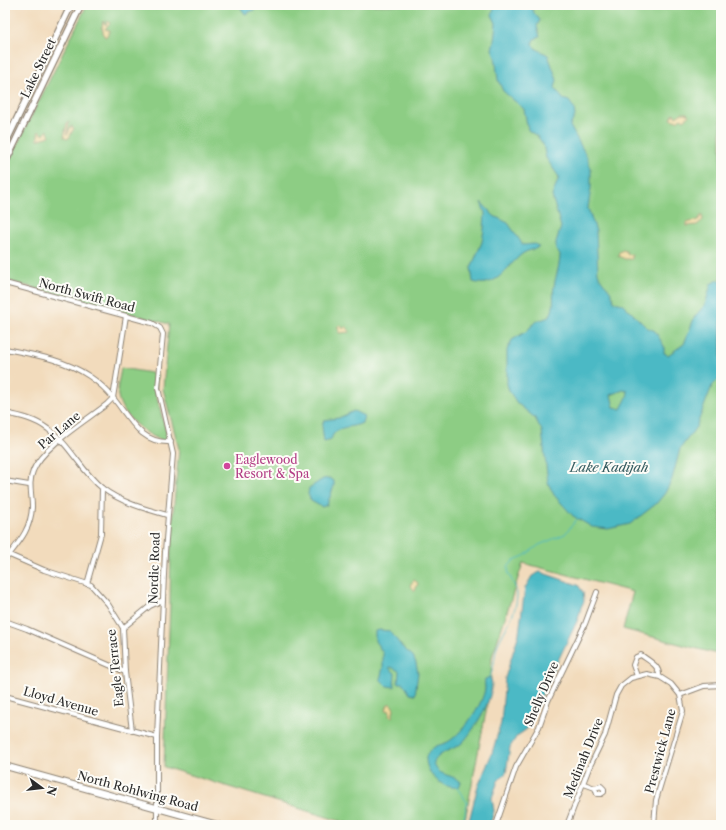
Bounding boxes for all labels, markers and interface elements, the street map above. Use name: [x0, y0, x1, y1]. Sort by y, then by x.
street label: Lake Street: [17, 35, 59, 100]
street label: North Swift Road: [37, 275, 137, 315]
street label: Par Lane: [35, 408, 83, 452]
place label: Eaglewood Resort & Spa: [235, 452, 310, 481]
water label: Lake Kadijah: [569, 459, 648, 475]
marker: Eaglewood Resort & Spa: [222, 461, 232, 471]
street label: Nordic Road: [145, 531, 163, 604]
street label: Eagle Terrace: [103, 628, 127, 708]
street label: Shelly Drive: [521, 659, 562, 729]
street label: Lloyd Avenue: [22, 683, 101, 719]
street label: Prestwick Lane: [641, 707, 679, 795]
street label: Medinah Drive: [560, 715, 606, 800]
north arrow: [22, 768, 62, 808]
street label: North Rohlwing Road: [76, 768, 201, 815]
text: N: [44, 784, 60, 797]

